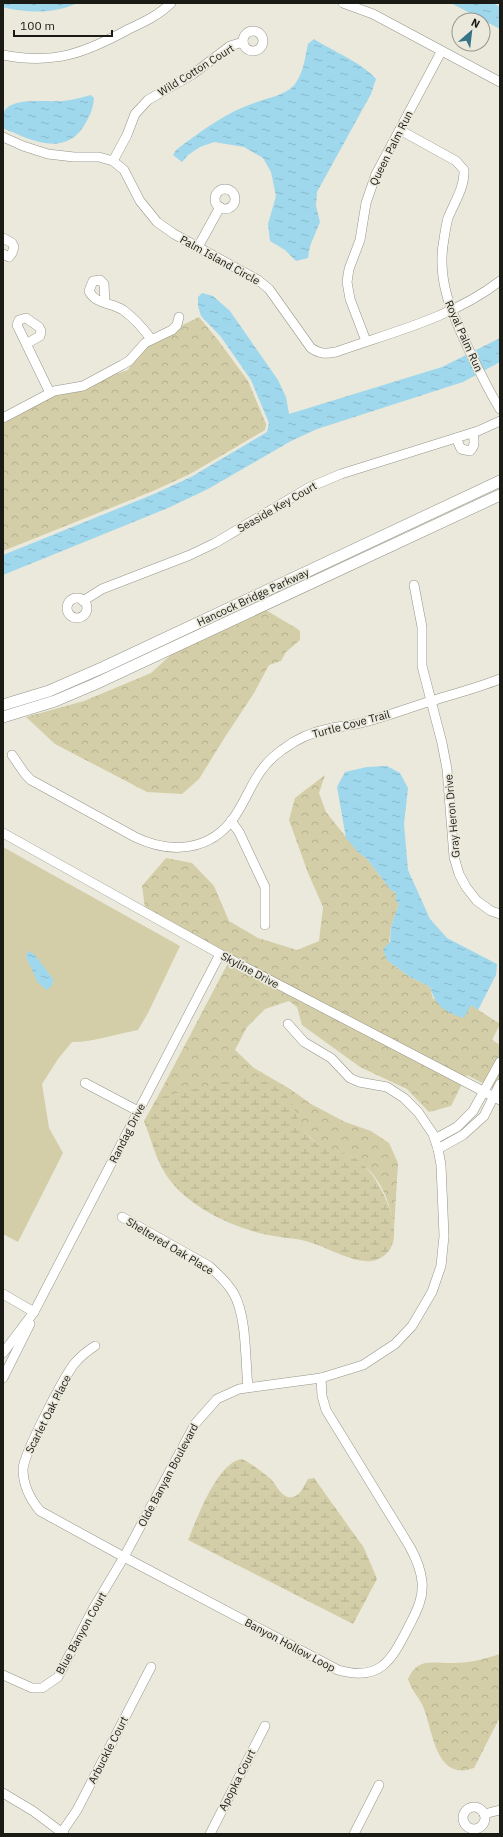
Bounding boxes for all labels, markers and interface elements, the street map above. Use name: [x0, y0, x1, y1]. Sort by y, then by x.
scale bar: [14, 12, 112, 38]
north arrow: [451, 12, 491, 52]
text: N: [469, 15, 483, 31]
text: 100 m: [20, 18, 55, 33]
street label: Wild Cotton Court: [155, 41, 237, 99]
street label: Queen Palm Run: [366, 108, 416, 188]
street label: Palm Island Circle: [177, 232, 263, 288]
street label: Royal Palm Run: [442, 298, 486, 374]
street label: Seaside Key Court: [235, 479, 319, 535]
street label: Hancock Bridge Parkway: [195, 565, 312, 629]
street label: Turtle Cove Trail: [311, 707, 391, 741]
street label: Gray Heron Drive: [441, 774, 463, 858]
street label: Skyline Drive: [219, 949, 281, 991]
street label: Randag Drive: [106, 1101, 148, 1165]
street label: Sheltered Oak Place: [124, 1214, 216, 1278]
street label: Scarlet Oak Place: [22, 1372, 74, 1456]
street label: Olde Banyan Boulevard: [135, 1421, 201, 1529]
street label: Blue Banyon Court: [53, 1589, 109, 1677]
street label: Banyon Hollow Loop: [242, 1615, 338, 1675]
street label: Arbuckle Court: [85, 1714, 131, 1786]
street label: Apopka Court: [215, 1747, 259, 1813]

